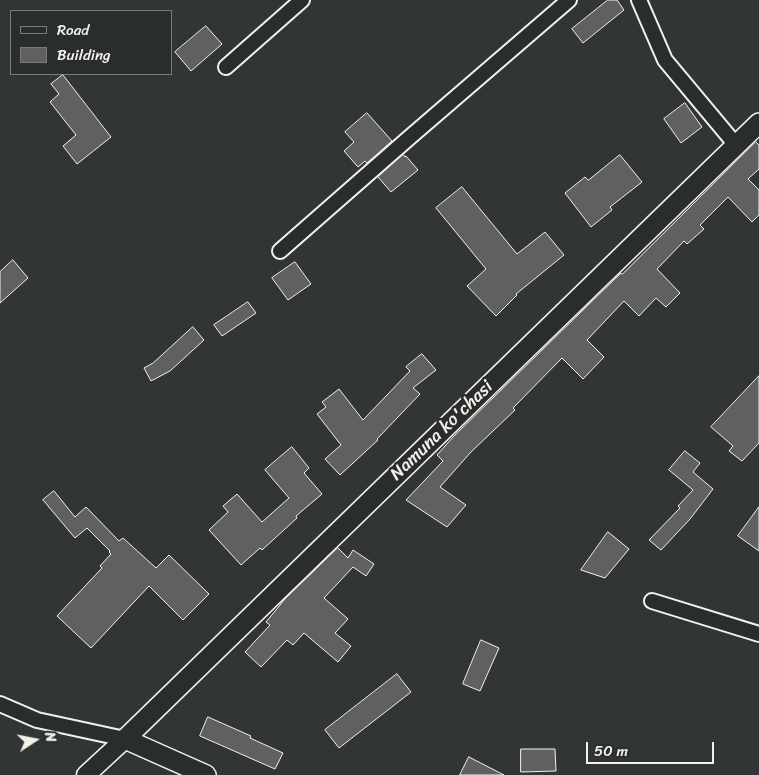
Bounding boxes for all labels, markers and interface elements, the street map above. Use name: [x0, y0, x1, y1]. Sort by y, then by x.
legend: [10, 10, 172, 75]
text: Road: [57, 17, 89, 43]
text: Building: [57, 42, 111, 68]
street label: Namuna ko'chasi: [386, 376, 498, 486]
north arrow: [10, 715, 60, 765]
text: N: [37, 730, 63, 744]
scale bar: [589, 732, 716, 764]
text: 50 m: [594, 738, 628, 764]

